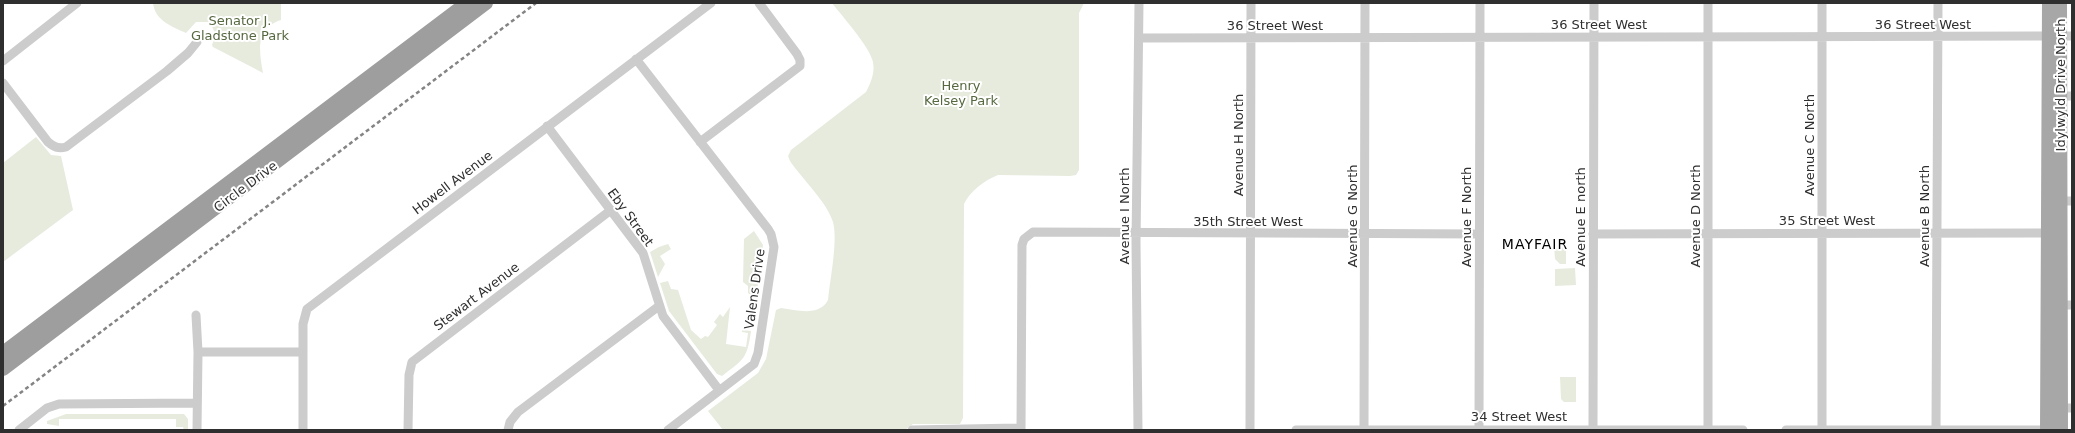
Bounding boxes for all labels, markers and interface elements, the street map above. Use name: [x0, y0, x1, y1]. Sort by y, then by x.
park label: Senator J. Gladstone Park: [191, 13, 290, 43]
street label: 36 Street West: [1551, 17, 1647, 32]
street label: 36 Street West: [1875, 17, 1971, 32]
street label: 36 Street West: [1227, 18, 1323, 33]
street label: Idylwyld Drive North: [2053, 19, 2068, 151]
park label: Henry Kelsey Park: [924, 78, 999, 108]
street label: Avenue H North: [1231, 94, 1246, 196]
street label: Avenue C North: [1802, 94, 1817, 196]
street label: Howell Avenue: [409, 148, 495, 217]
street label: Circle Drive: [211, 158, 280, 215]
street label: Avenue G North: [1345, 165, 1360, 268]
street label: Avenue D North: [1688, 165, 1703, 267]
street label: Avenue B North: [1917, 165, 1932, 267]
street label: Avenue F North: [1459, 167, 1474, 267]
street label: Avenue E north: [1573, 167, 1588, 267]
street label: Avenue I North: [1117, 168, 1132, 264]
street label: Eby Street: [605, 185, 657, 249]
street label: 35 Street West: [1779, 213, 1875, 228]
street label: 35th Street West: [1193, 214, 1303, 229]
district label: MAYFAIR: [1502, 236, 1568, 252]
street label: Valens Drive: [741, 248, 768, 330]
street label: Stewart Avenue: [431, 259, 522, 333]
street label: 34 Street West: [1471, 409, 1567, 424]

